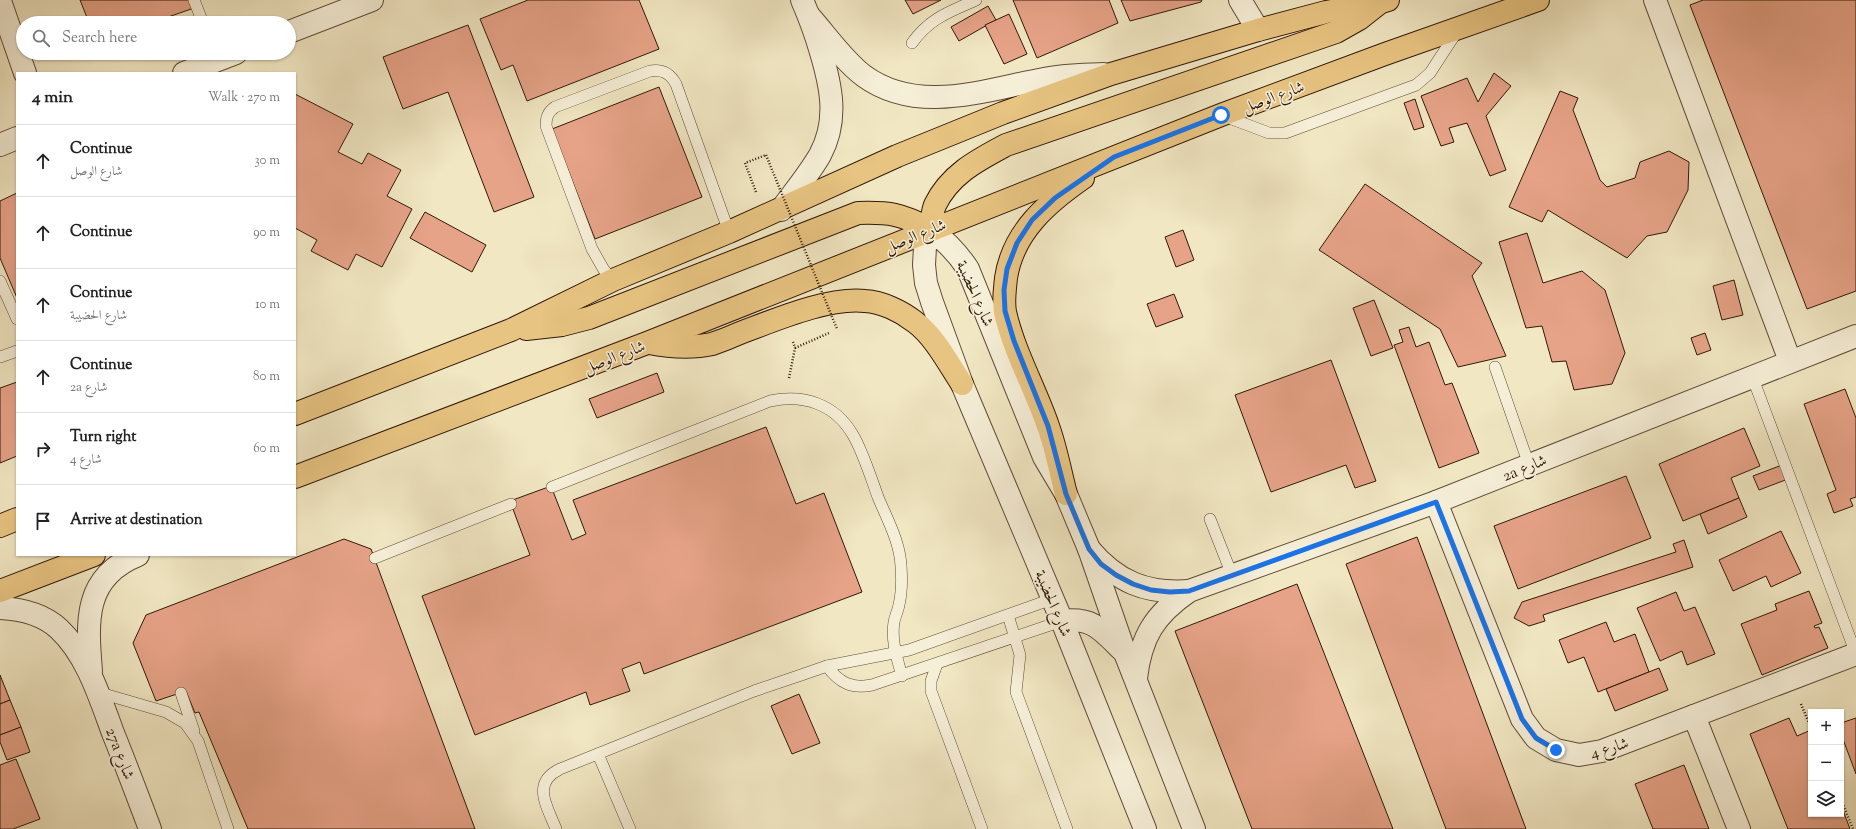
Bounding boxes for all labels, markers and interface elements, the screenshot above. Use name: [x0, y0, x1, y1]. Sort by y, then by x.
search box: [16, 16, 296, 60]
icon: search: [30, 27, 52, 49]
text: Search here: [62, 28, 137, 49]
street label: شارع الوصل: [1240, 77, 1308, 120]
text: 4 min: [32, 86, 73, 110]
text: Walk · 270 m: [208, 89, 280, 107]
route start: [1212, 106, 1230, 124]
text: Continue: [70, 139, 132, 160]
icon: ahead: [32, 150, 54, 172]
text: 30 m: [254, 152, 280, 170]
text: شارع الوصل: [70, 163, 122, 181]
street label: شارع الوصل: [882, 215, 950, 260]
icon: ahead: [32, 222, 54, 244]
text: Continue: [70, 222, 132, 243]
text: 90 m: [253, 224, 280, 242]
street label: شارع الحضيبة: [949, 257, 998, 331]
text: Continue: [70, 283, 132, 304]
icon: ahead: [32, 294, 54, 316]
text: 10 m: [255, 296, 280, 314]
text: شارع الحضيبة: [70, 307, 127, 325]
street label: شارع الوصل: [581, 336, 649, 381]
text: Continue: [70, 355, 132, 376]
icon: ahead: [32, 366, 54, 388]
text: 80 m: [253, 368, 280, 386]
text: 2a شارع: [70, 379, 107, 397]
text: Turn right: [70, 427, 136, 448]
icon: right: [32, 438, 54, 460]
text: 60 m: [253, 440, 280, 458]
street label: 2a شارع: [1499, 450, 1551, 489]
text: شارع 4: [70, 451, 102, 469]
icon: arrive: [32, 510, 54, 532]
text: Arrive at destination: [70, 510, 203, 531]
street label: شارع الحضيبة: [1027, 567, 1076, 641]
map controls: [1808, 709, 1844, 817]
button: +: [1808, 709, 1844, 745]
street label: 27a شارع: [98, 725, 139, 783]
street label: شارع 4: [1588, 733, 1632, 766]
route end: [1547, 741, 1565, 759]
button: −: [1808, 745, 1844, 781]
button: layers: [1808, 781, 1844, 817]

